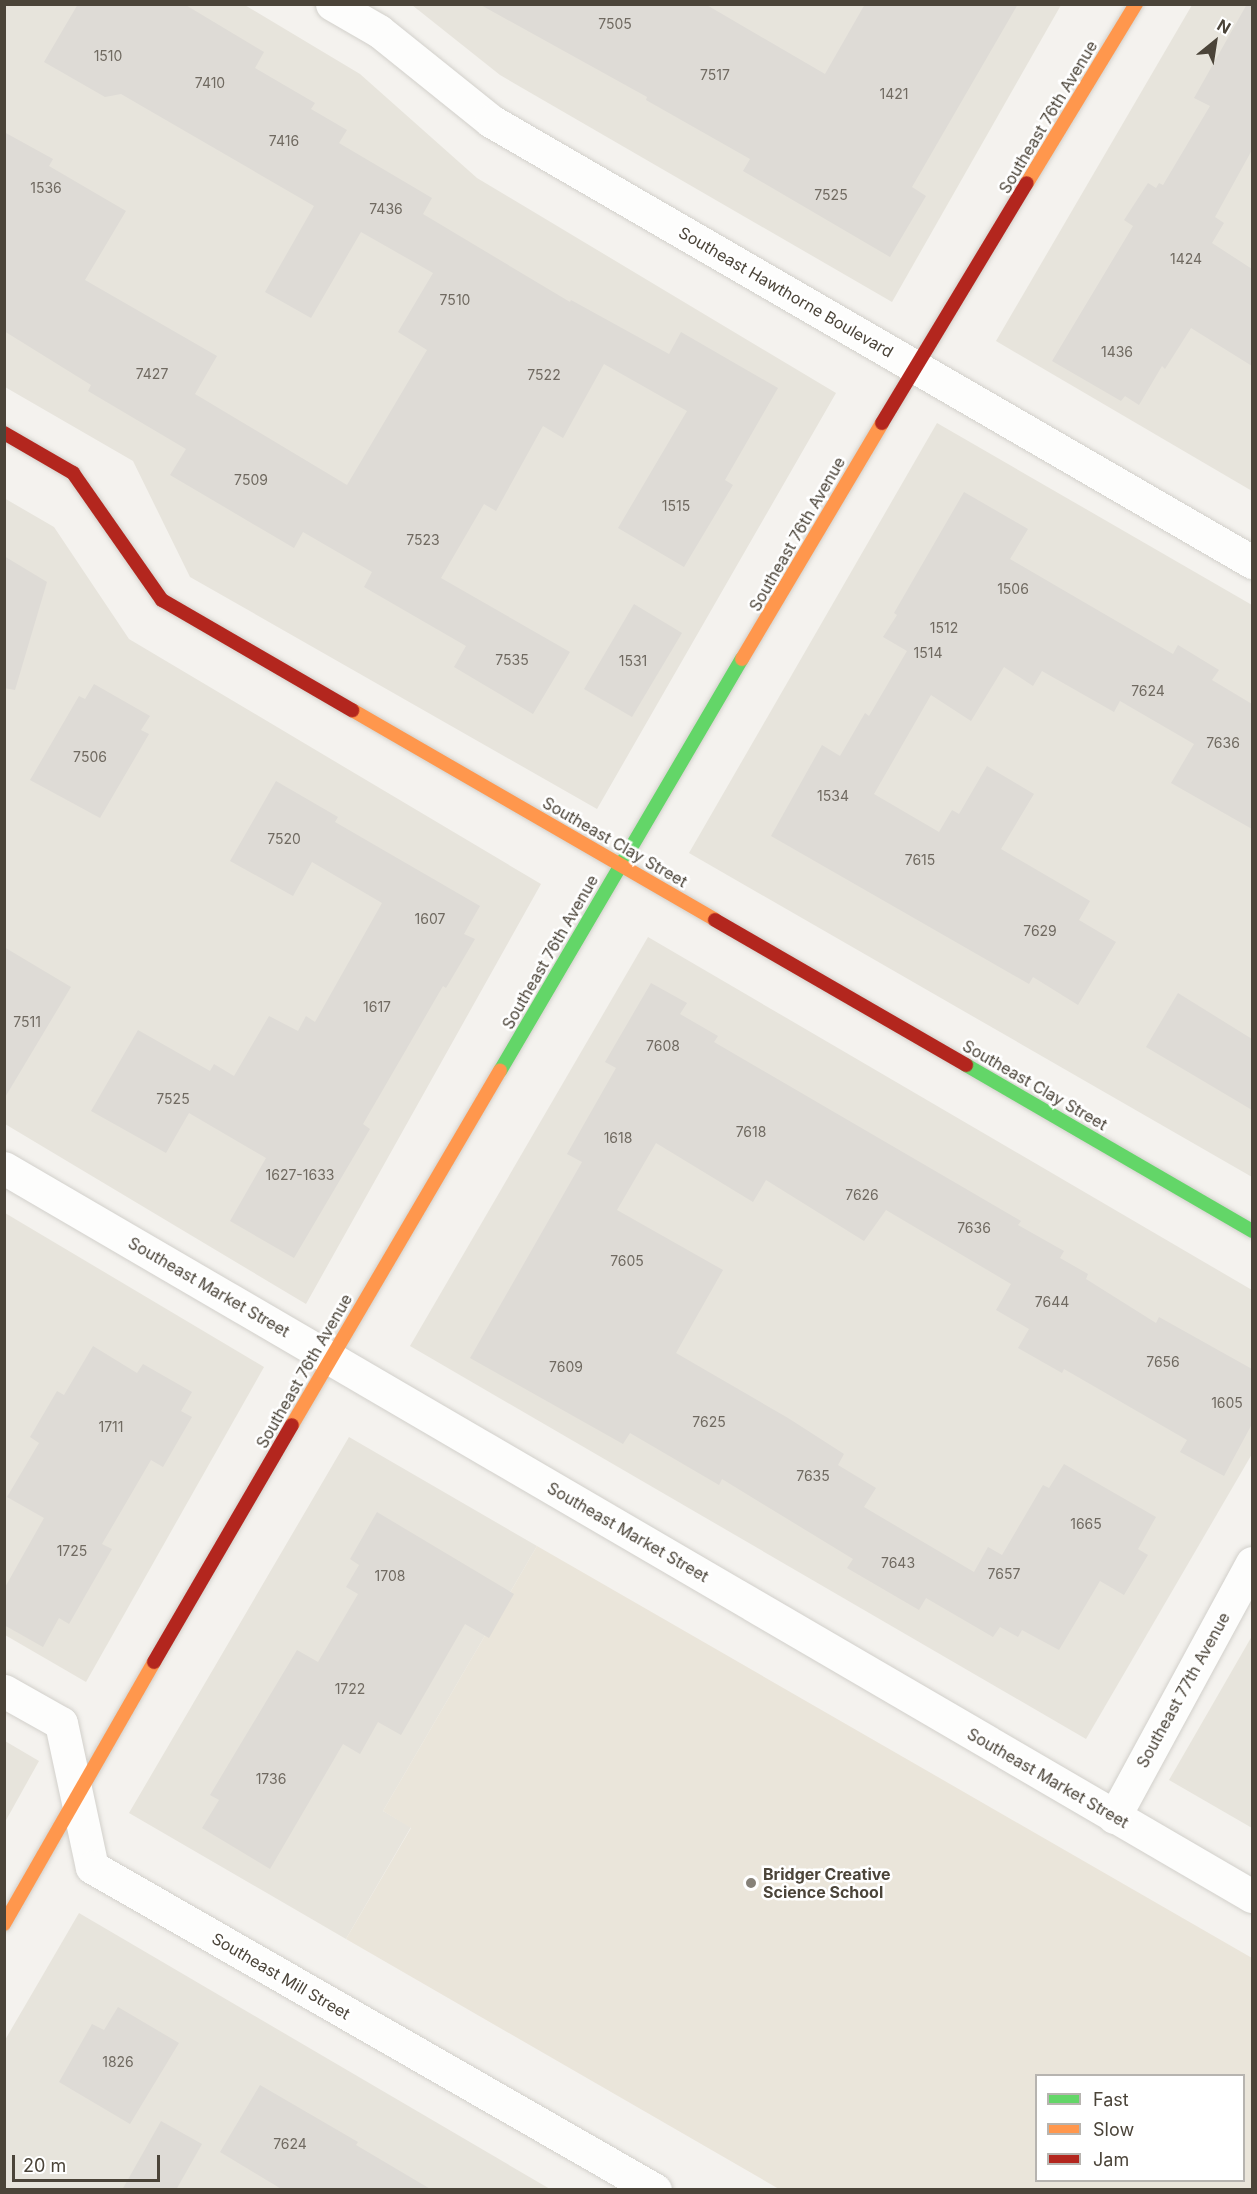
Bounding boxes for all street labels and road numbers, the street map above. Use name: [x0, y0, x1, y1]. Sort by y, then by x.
street label: Southeast 76th Avenue: [995, 37, 1101, 197]
street label: Southeast Hawthorne Boulevard: [675, 223, 897, 361]
street label: Southeast 76th Avenue: [745, 454, 849, 614]
street label: Southeast Clay Street: [539, 793, 691, 891]
street label: Southeast 76th Avenue: [498, 872, 602, 1032]
street label: Southeast Clay Street: [959, 1036, 1111, 1134]
street label: Southeast Market Street: [125, 1233, 293, 1341]
street label: Southeast 76th Avenue: [252, 1291, 356, 1451]
street label: Southeast Market Street: [544, 1478, 712, 1586]
street label: Southeast 77th Avenue: [1132, 1609, 1234, 1771]
street label: Southeast Market Street: [964, 1724, 1132, 1832]
street label: Southeast Mill Street: [208, 1929, 354, 2023]

